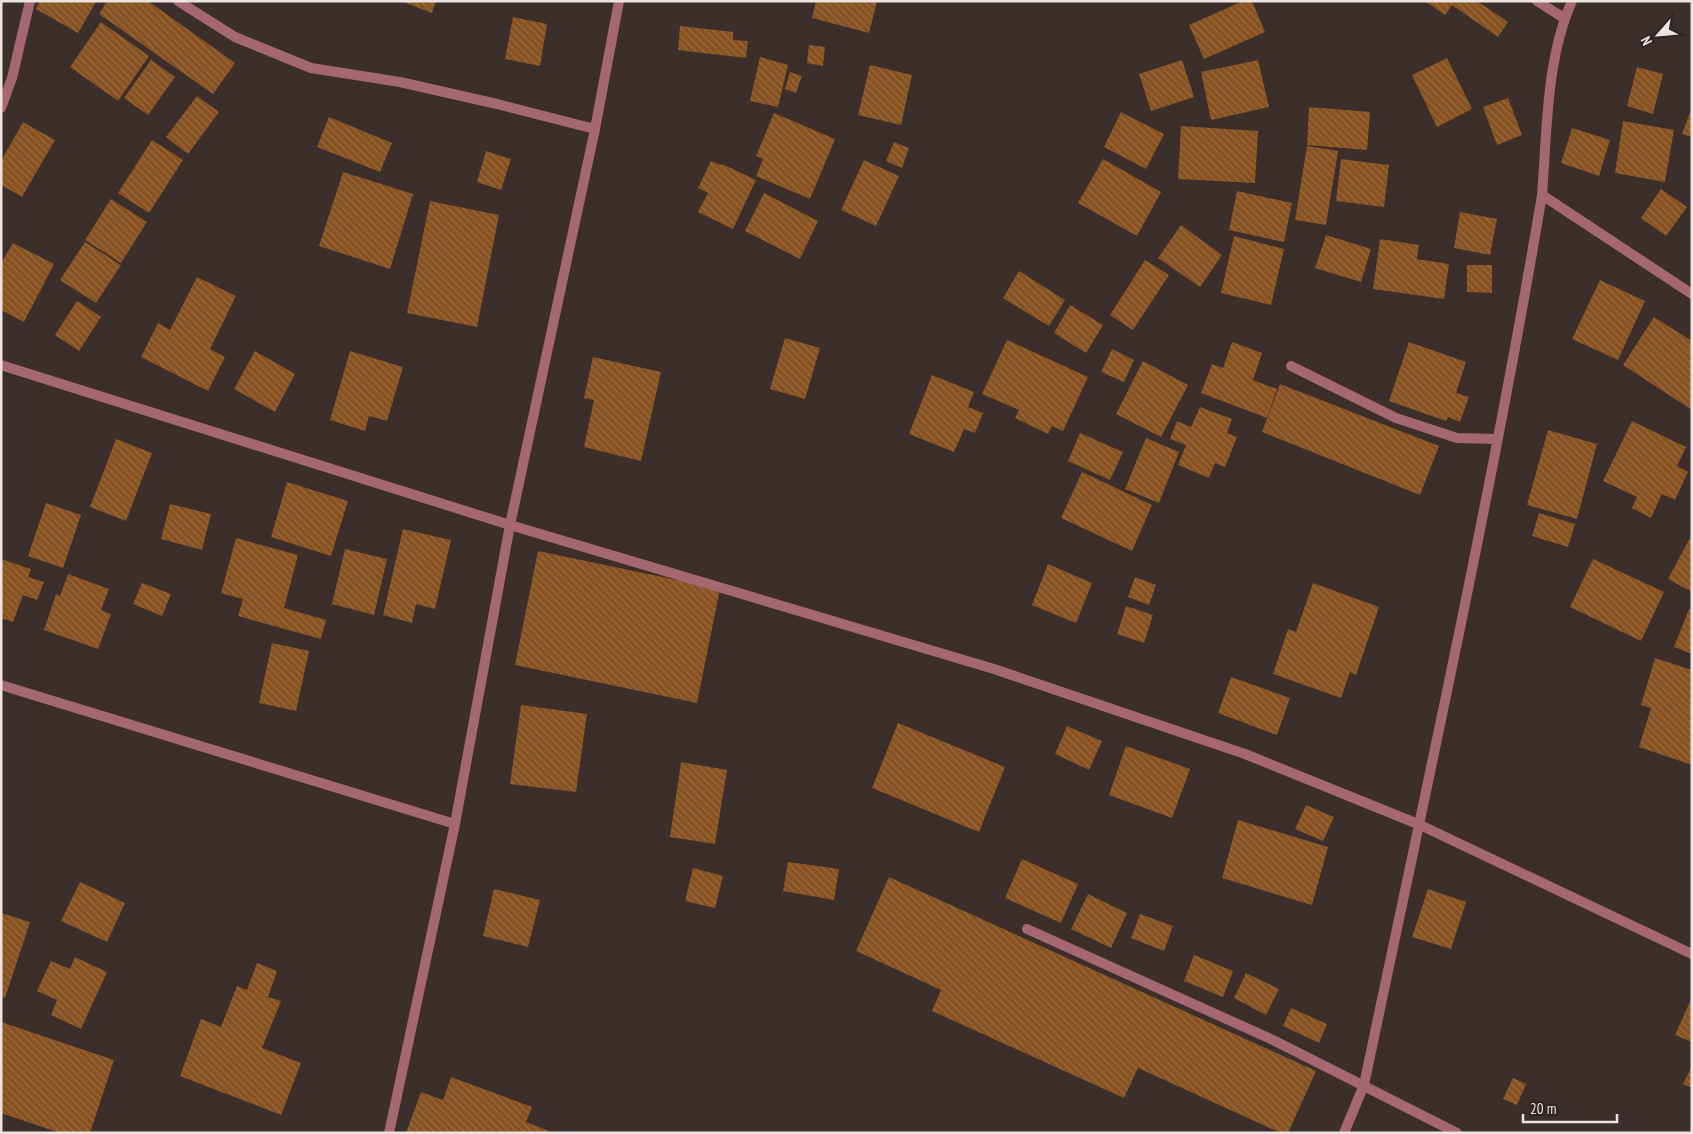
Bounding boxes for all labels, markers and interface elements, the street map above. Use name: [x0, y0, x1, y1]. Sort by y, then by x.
north arrow: [1633, 10, 1683, 60]
text: N: [1637, 33, 1656, 48]
scale bar: [1523, 1092, 1617, 1124]
text: 20 m: [1530, 1099, 1556, 1118]

